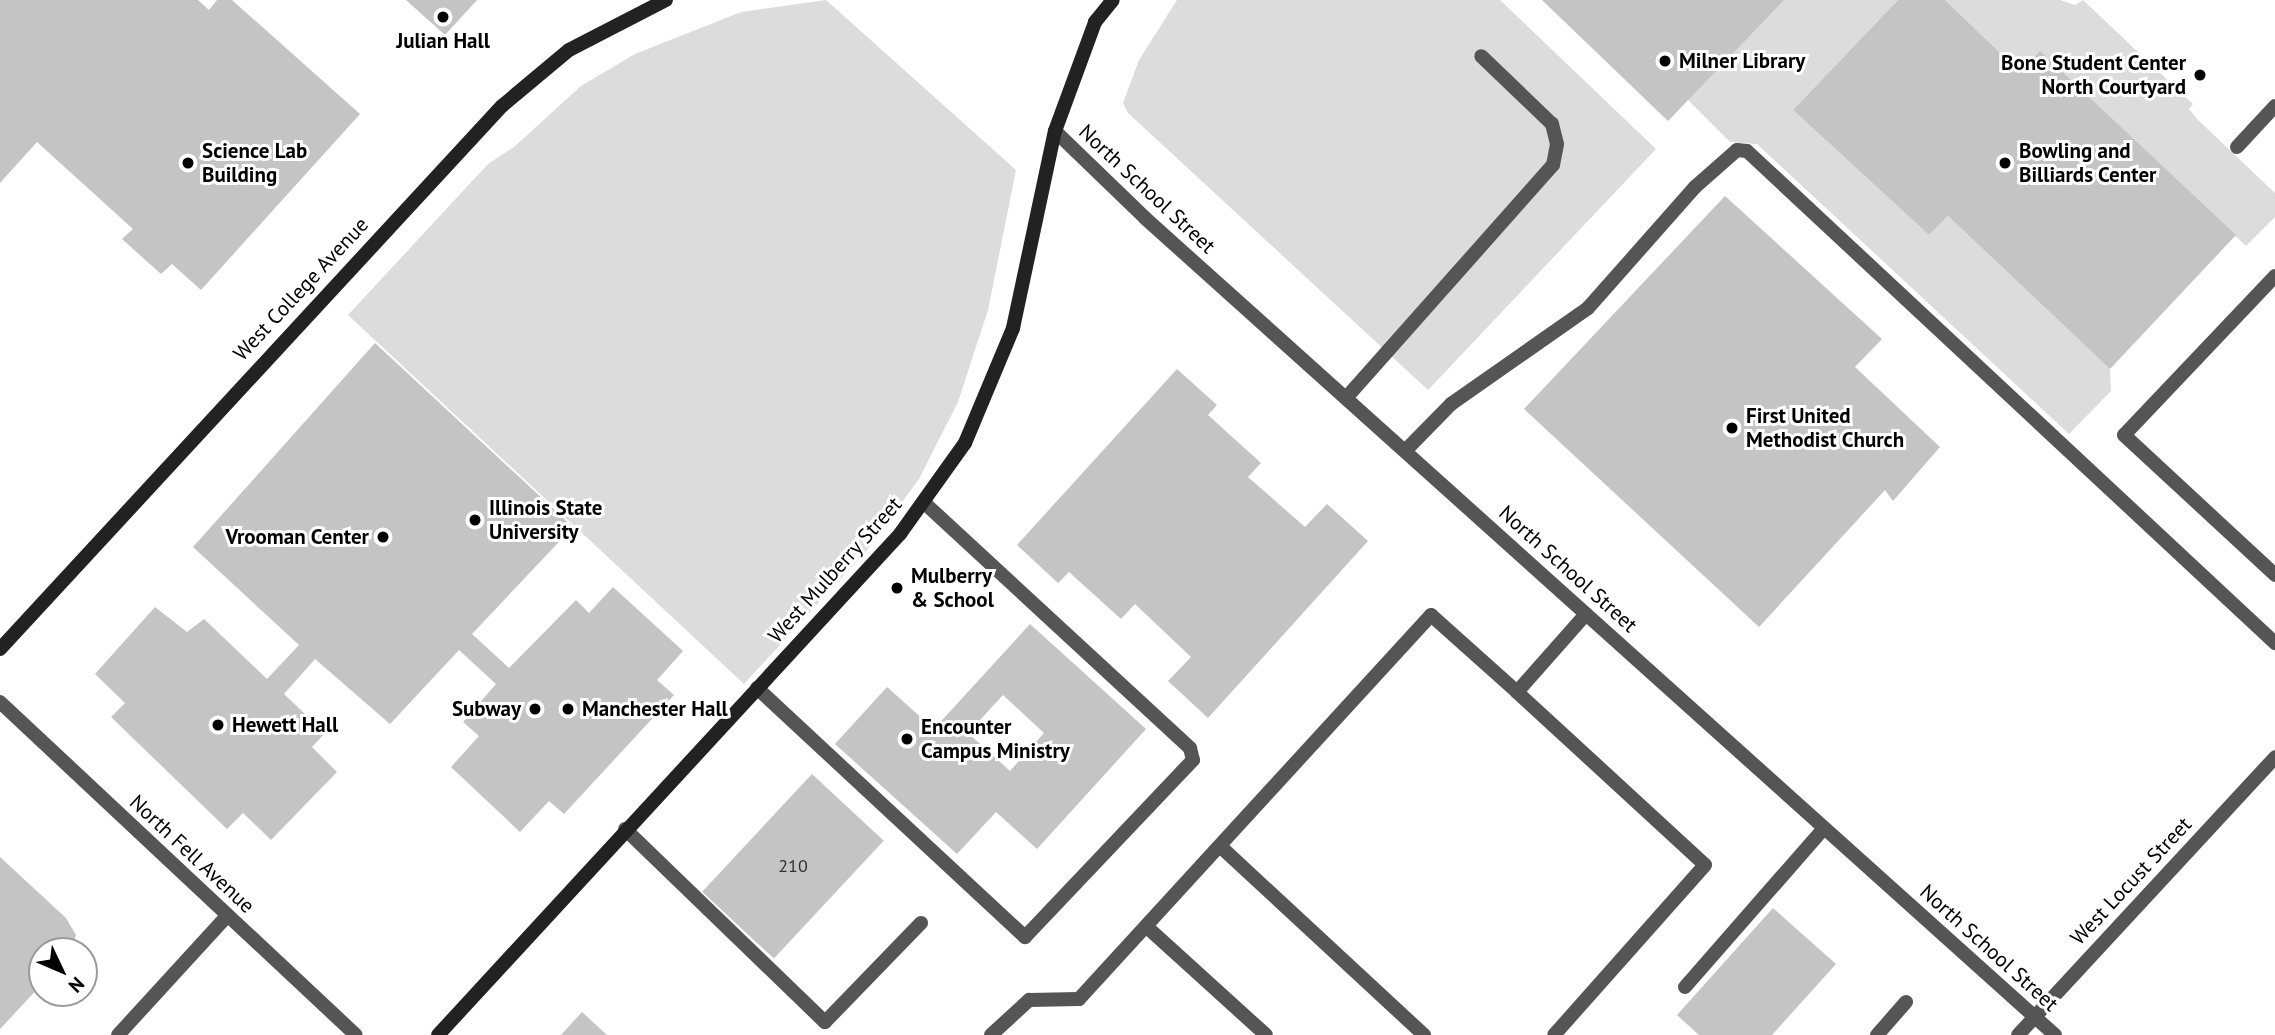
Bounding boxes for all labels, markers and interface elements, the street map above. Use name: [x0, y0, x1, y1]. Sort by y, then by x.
marker: Julian Hall: [435, 9, 451, 25]
place label: Julian Hall: [396, 28, 490, 54]
place label: Milner Library: [1679, 48, 1805, 74]
place label: Bone Student Center North Courtyard: [2001, 50, 2186, 100]
marker: Milner Library: [1657, 53, 1673, 69]
marker: Bone Student Center North Courtyard: [2192, 67, 2208, 83]
street label: North School Street: [1074, 119, 1220, 259]
place label: Science Lab Building: [202, 138, 307, 188]
place label: Bowling and Billiards Center: [2019, 138, 2157, 188]
marker: Science Lab Building: [180, 155, 196, 171]
marker: Bowling and Billiards Center: [1997, 155, 2013, 171]
street label: West College Avenue: [228, 212, 374, 366]
place label: First United Methodist Church: [1746, 403, 1904, 453]
marker: First United Methodist Church: [1724, 420, 1740, 436]
street label: West Mulberry Street: [763, 492, 907, 648]
place label: Illinois State University: [489, 495, 602, 545]
street label: North School Street: [1494, 500, 1642, 638]
marker: Illinois State University: [467, 512, 483, 528]
place label: Vrooman Center: [225, 524, 369, 550]
marker: Vrooman Center: [375, 529, 391, 545]
place label: Mulberry & School: [911, 563, 994, 613]
marker: Mulberry & School: [889, 580, 905, 596]
place label: Subway: [452, 696, 521, 722]
place label: Manchester Hall: [582, 696, 728, 722]
marker: Subway: [527, 701, 543, 717]
marker: Manchester Hall: [560, 701, 576, 717]
place label: Hewett Hall: [232, 712, 338, 738]
place label: Encounter Campus Ministry: [921, 714, 1070, 764]
marker: Hewett Hall: [210, 717, 226, 733]
marker: Encounter Campus Ministry: [899, 731, 915, 747]
street label: North Fell Avenue: [124, 789, 260, 919]
street label: West Locust Street: [2065, 812, 2197, 950]
house number: 210: [778, 855, 808, 877]
street label: North School Street: [1915, 879, 2063, 1017]
north arrow: [28, 937, 98, 1007]
text: N: [64, 972, 90, 998]

